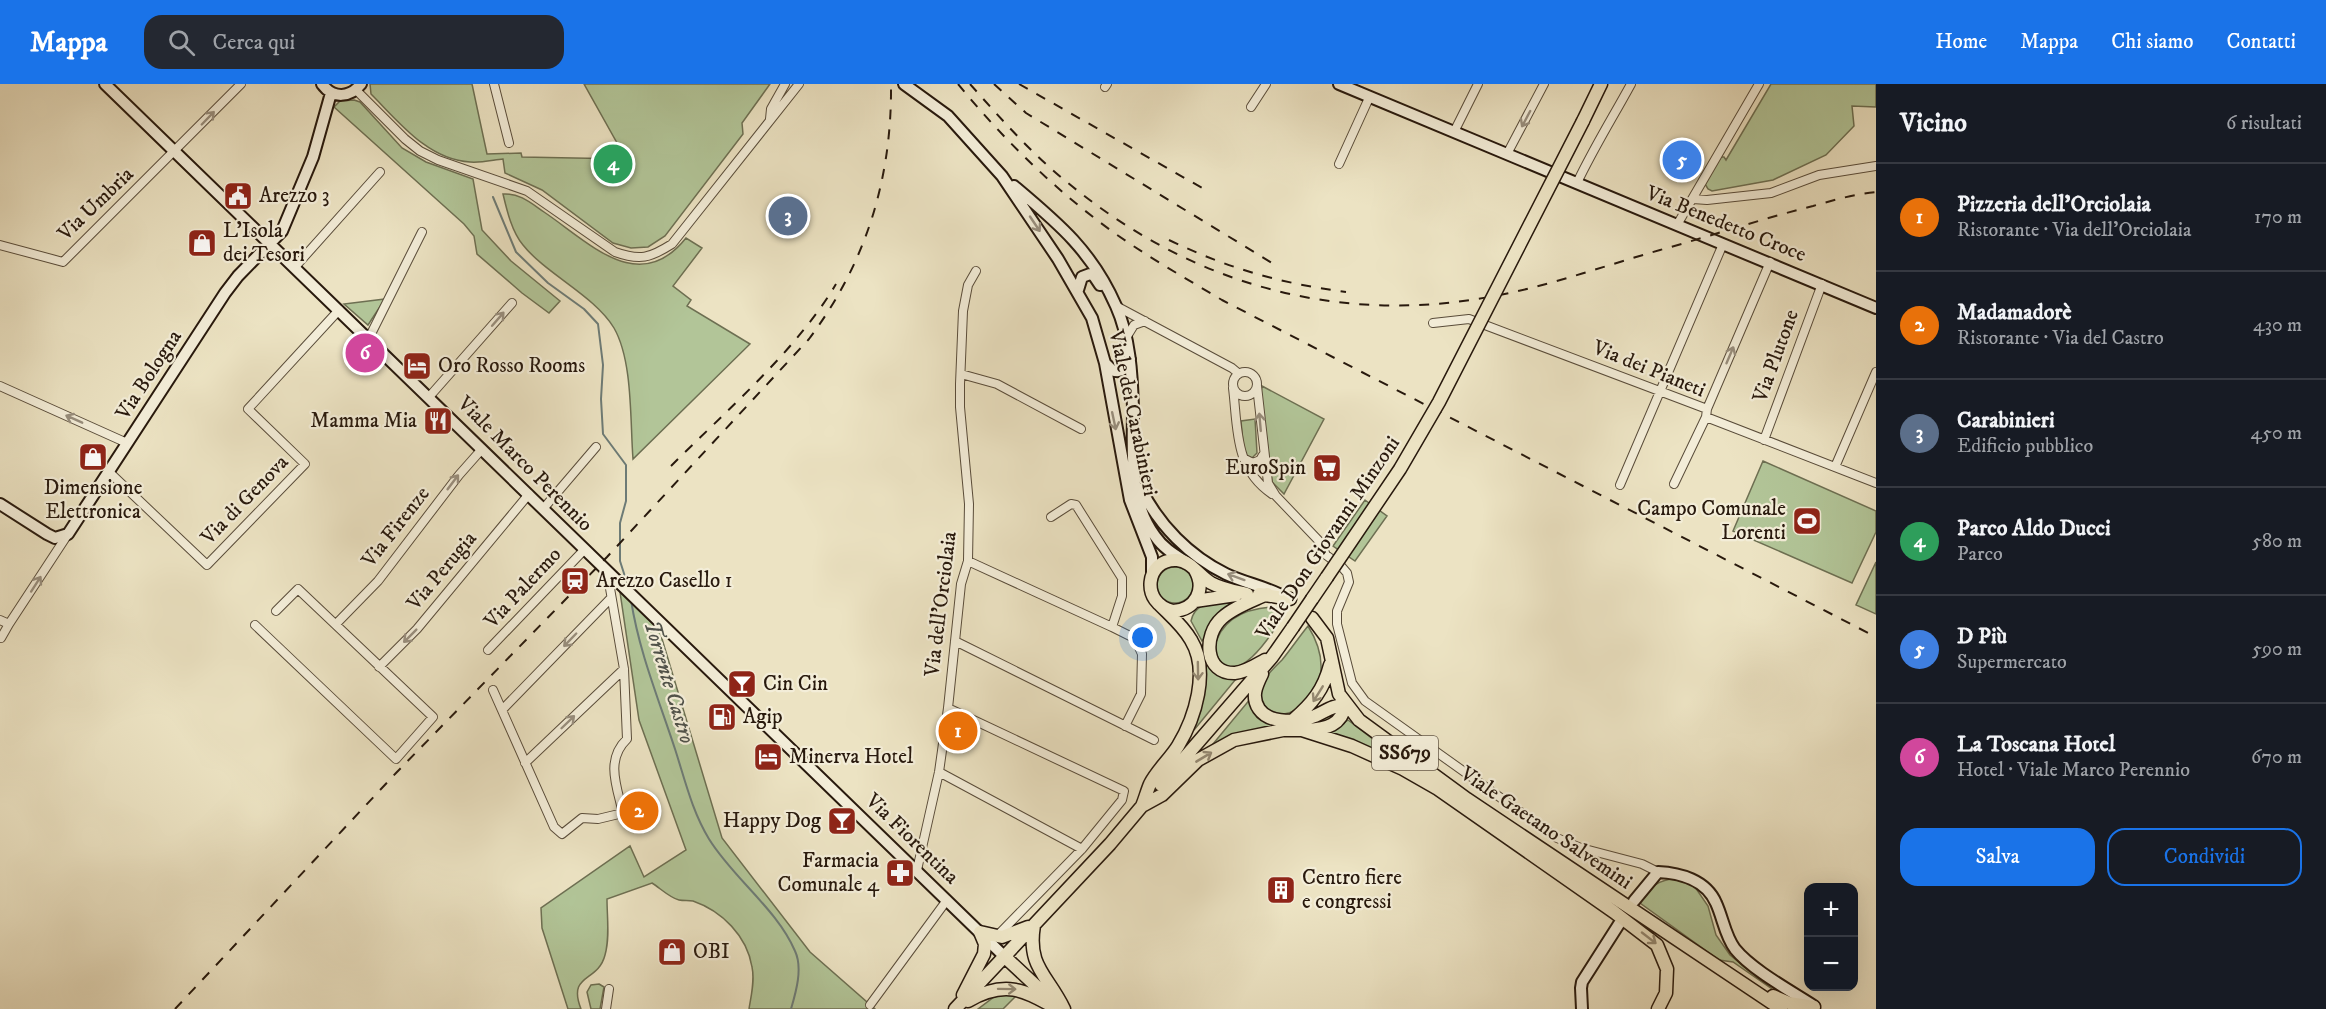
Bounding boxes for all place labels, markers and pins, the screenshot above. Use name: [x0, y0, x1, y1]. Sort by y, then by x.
pin: 5: [1662, 138, 1702, 182]
pin: 4: [594, 142, 632, 187]
public building icon: Arezzo 3: [222, 180, 254, 212]
place label: Arezzo 3: [259, 183, 330, 209]
pin: 3: [768, 194, 808, 238]
place label: L'Isola dei Tesori: [223, 218, 305, 268]
shop icon: L'Isola dei Tesori: [186, 227, 218, 259]
pin: 6: [346, 330, 385, 376]
hotel icon: Oro Rosso Rooms: [401, 350, 433, 382]
place label: Oro Rosso Rooms: [438, 353, 585, 379]
restaurant icon: Mamma Mia: [422, 405, 454, 437]
place label: Mamma Mia: [310, 408, 417, 434]
shop icon: Dimensione Elettronica: [77, 441, 109, 473]
supermarket icon: EuroSpin: [1311, 452, 1343, 484]
place label: EuroSpin: [1225, 455, 1306, 481]
place label: Dimensione Elettronica: [44, 475, 143, 525]
place label: Campo Comunale Lorenti: [1637, 496, 1786, 546]
sports icon: Campo Comunale Lorenti: [1791, 505, 1823, 537]
station icon: Arezzo Casello 1: [559, 565, 591, 597]
place label: Arezzo Casello 1: [596, 568, 732, 594]
bar icon: Cin Cin: [726, 668, 758, 700]
place label: Cin Cin: [763, 671, 828, 697]
fuel station icon: Agip: [706, 701, 738, 733]
place label: Agip: [743, 704, 783, 730]
pin: 1: [938, 708, 978, 754]
hotel icon: Minerva Hotel: [752, 741, 784, 773]
place label: Minerva Hotel: [789, 744, 914, 770]
pin: 2: [620, 788, 658, 834]
bar icon: Happy Dog: [826, 805, 858, 837]
place label: Happy Dog: [723, 808, 822, 834]
place label: Farmacia Comunale 4: [778, 848, 880, 898]
pharmacy icon: Farmacia Comunale 4: [884, 857, 916, 889]
place label: Centro fiere e congressi: [1302, 865, 1402, 915]
building icon: Centro fiere e congressi: [1265, 874, 1297, 906]
shop icon: OBI: [656, 936, 688, 968]
place label: OBI: [693, 939, 730, 965]

